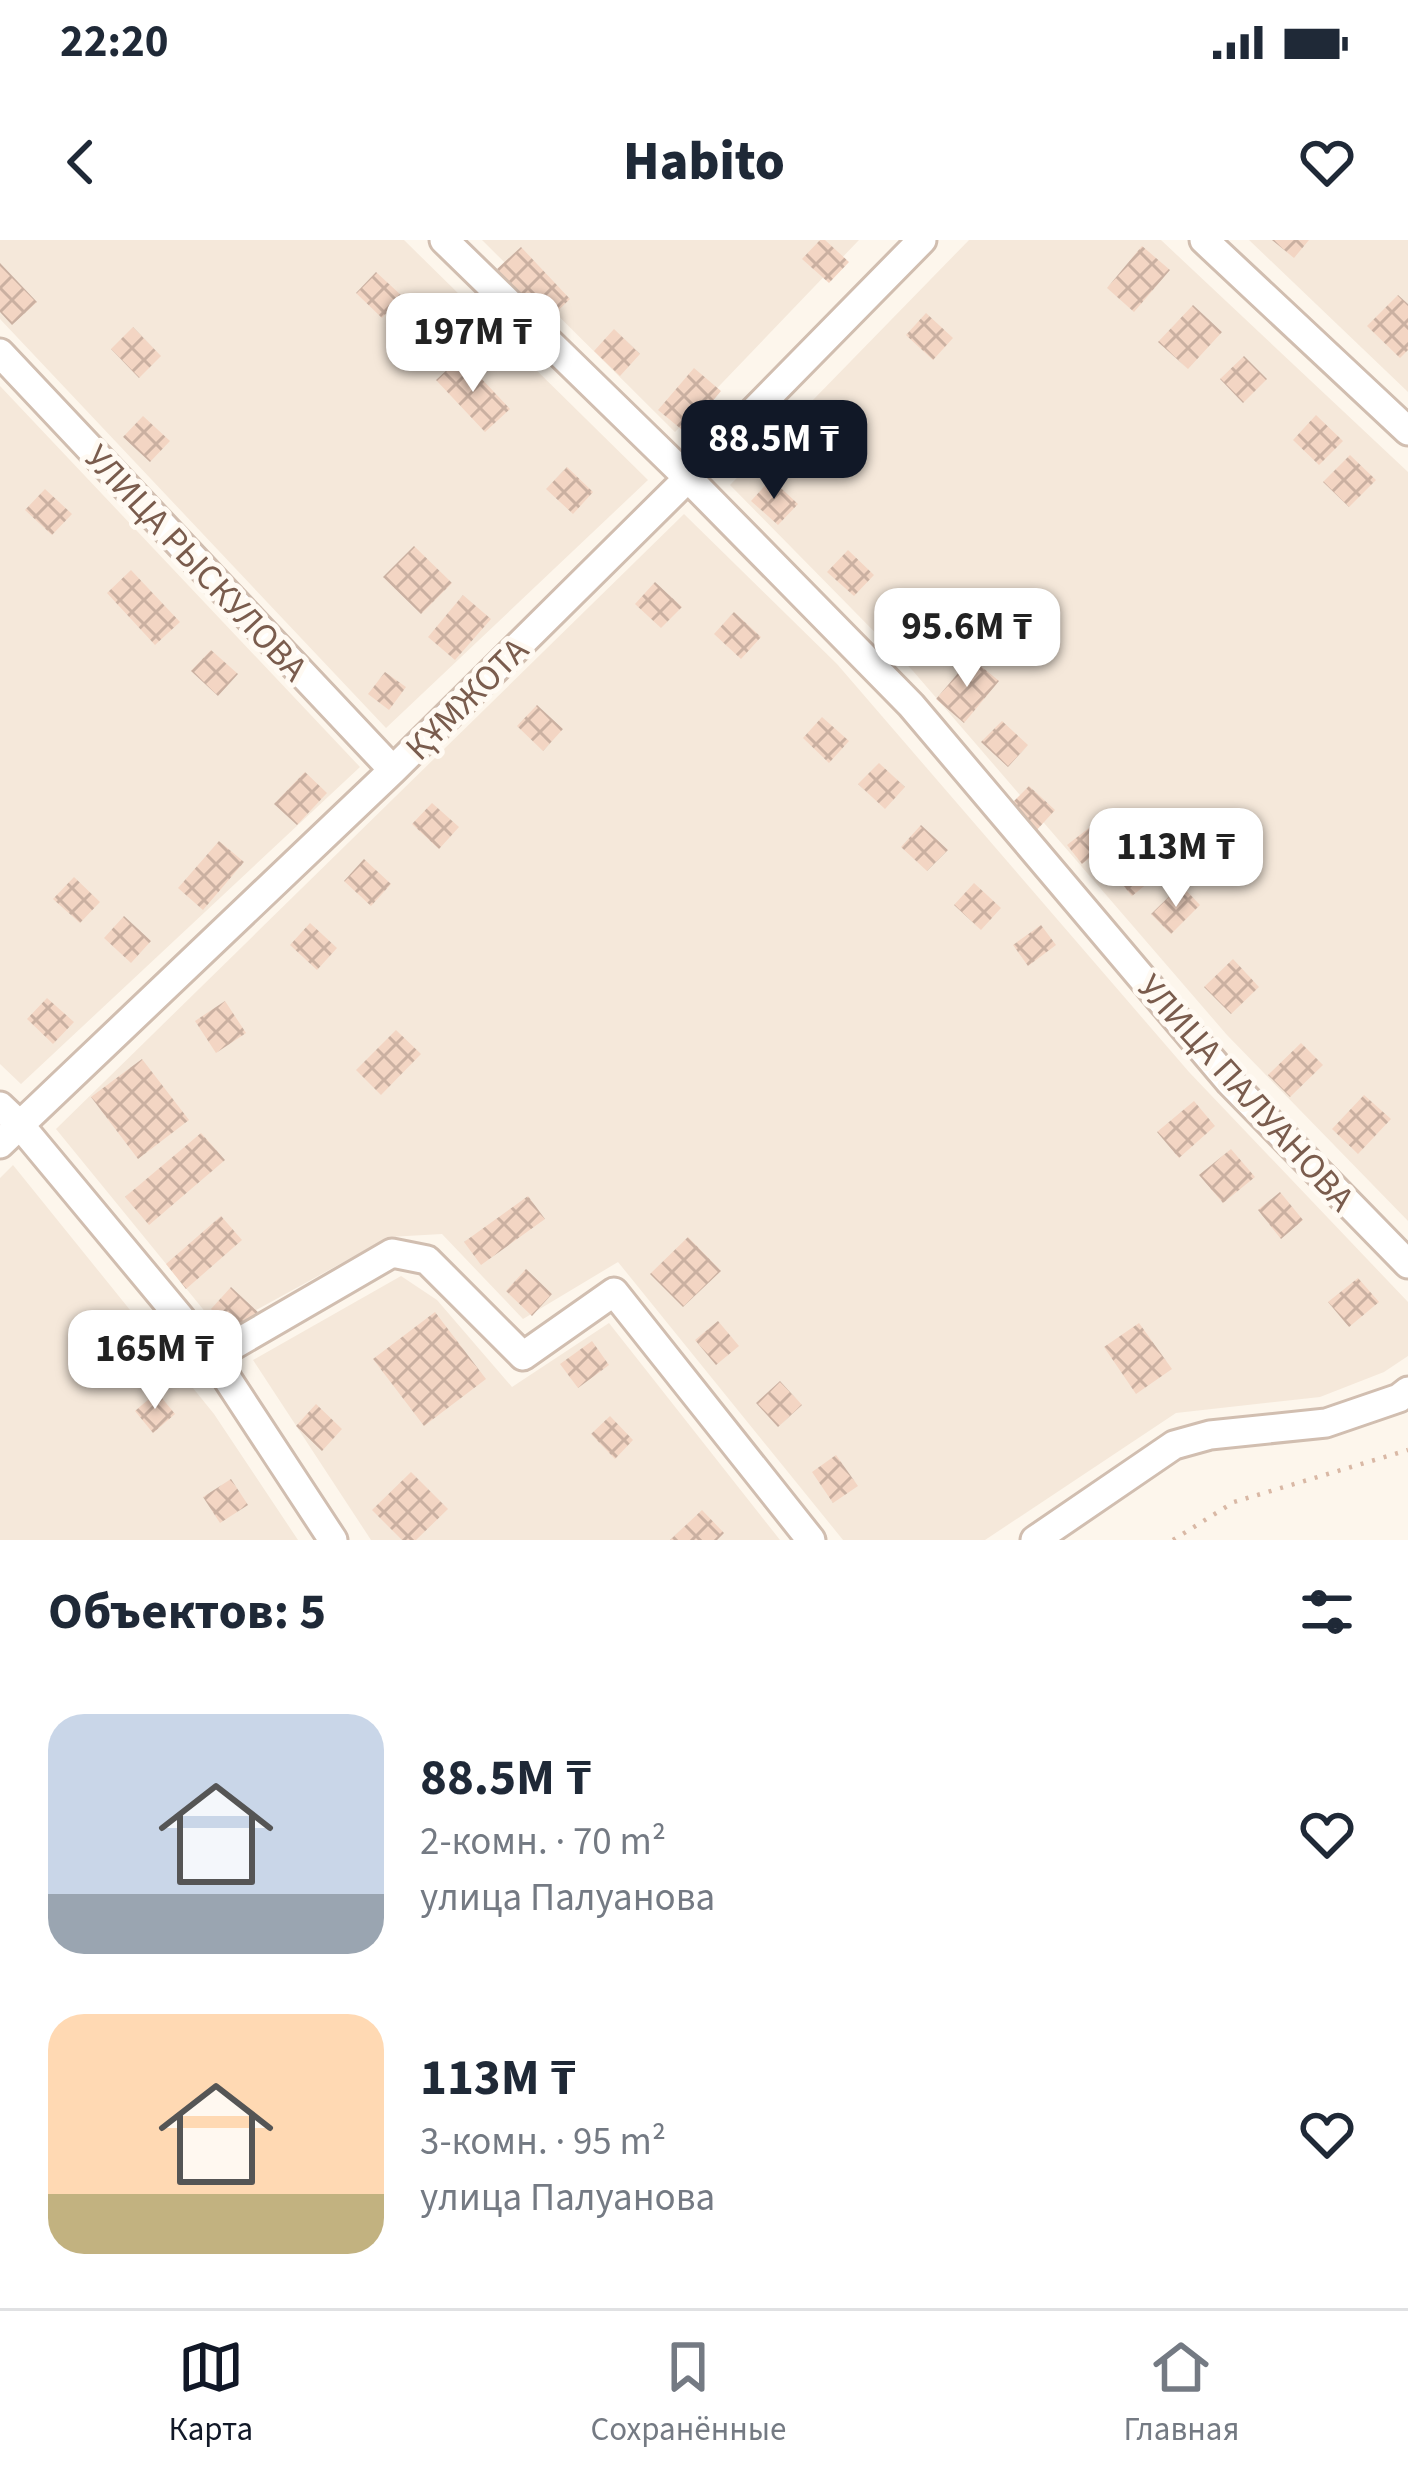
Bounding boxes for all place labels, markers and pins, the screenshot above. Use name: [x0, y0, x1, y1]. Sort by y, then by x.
pin: 197M ₸: [375, 293, 571, 395]
pin: 88.5M ₸: [663, 400, 885, 502]
pin: 95.6M ₸: [856, 588, 1078, 690]
pin: 113M ₸: [1078, 808, 1274, 910]
pin: 165M ₸: [57, 1310, 253, 1412]

